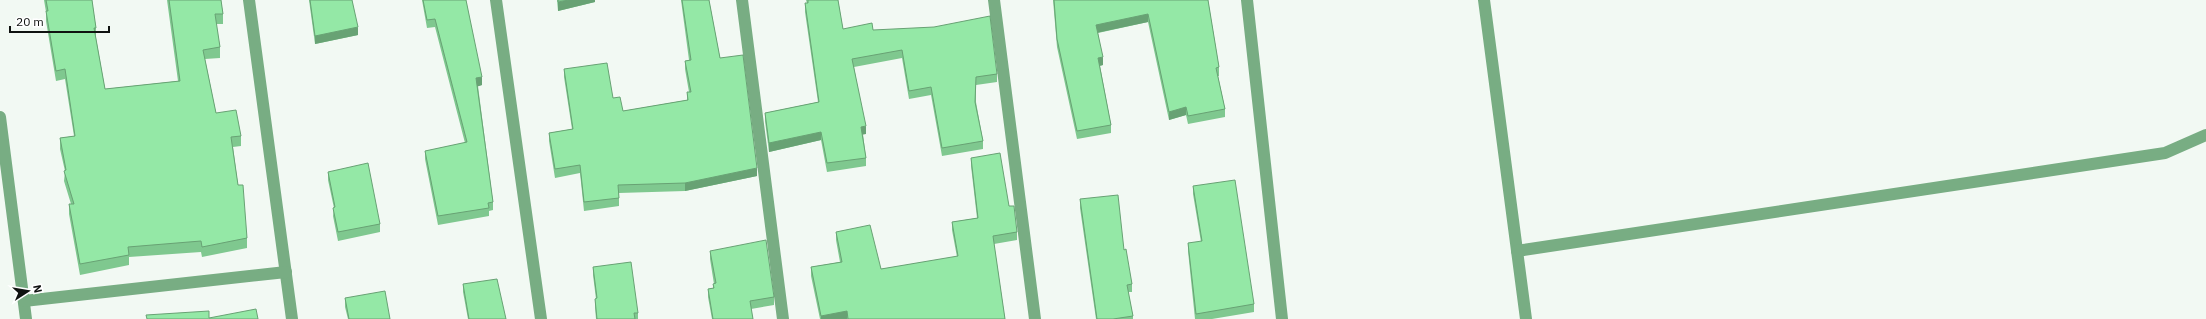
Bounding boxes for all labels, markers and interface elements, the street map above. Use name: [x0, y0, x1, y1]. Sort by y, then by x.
scale bar: [10, 8, 109, 34]
text: 20 m: [16, 14, 44, 29]
north arrow: [8, 271, 48, 311]
text: N: [30, 284, 45, 294]

